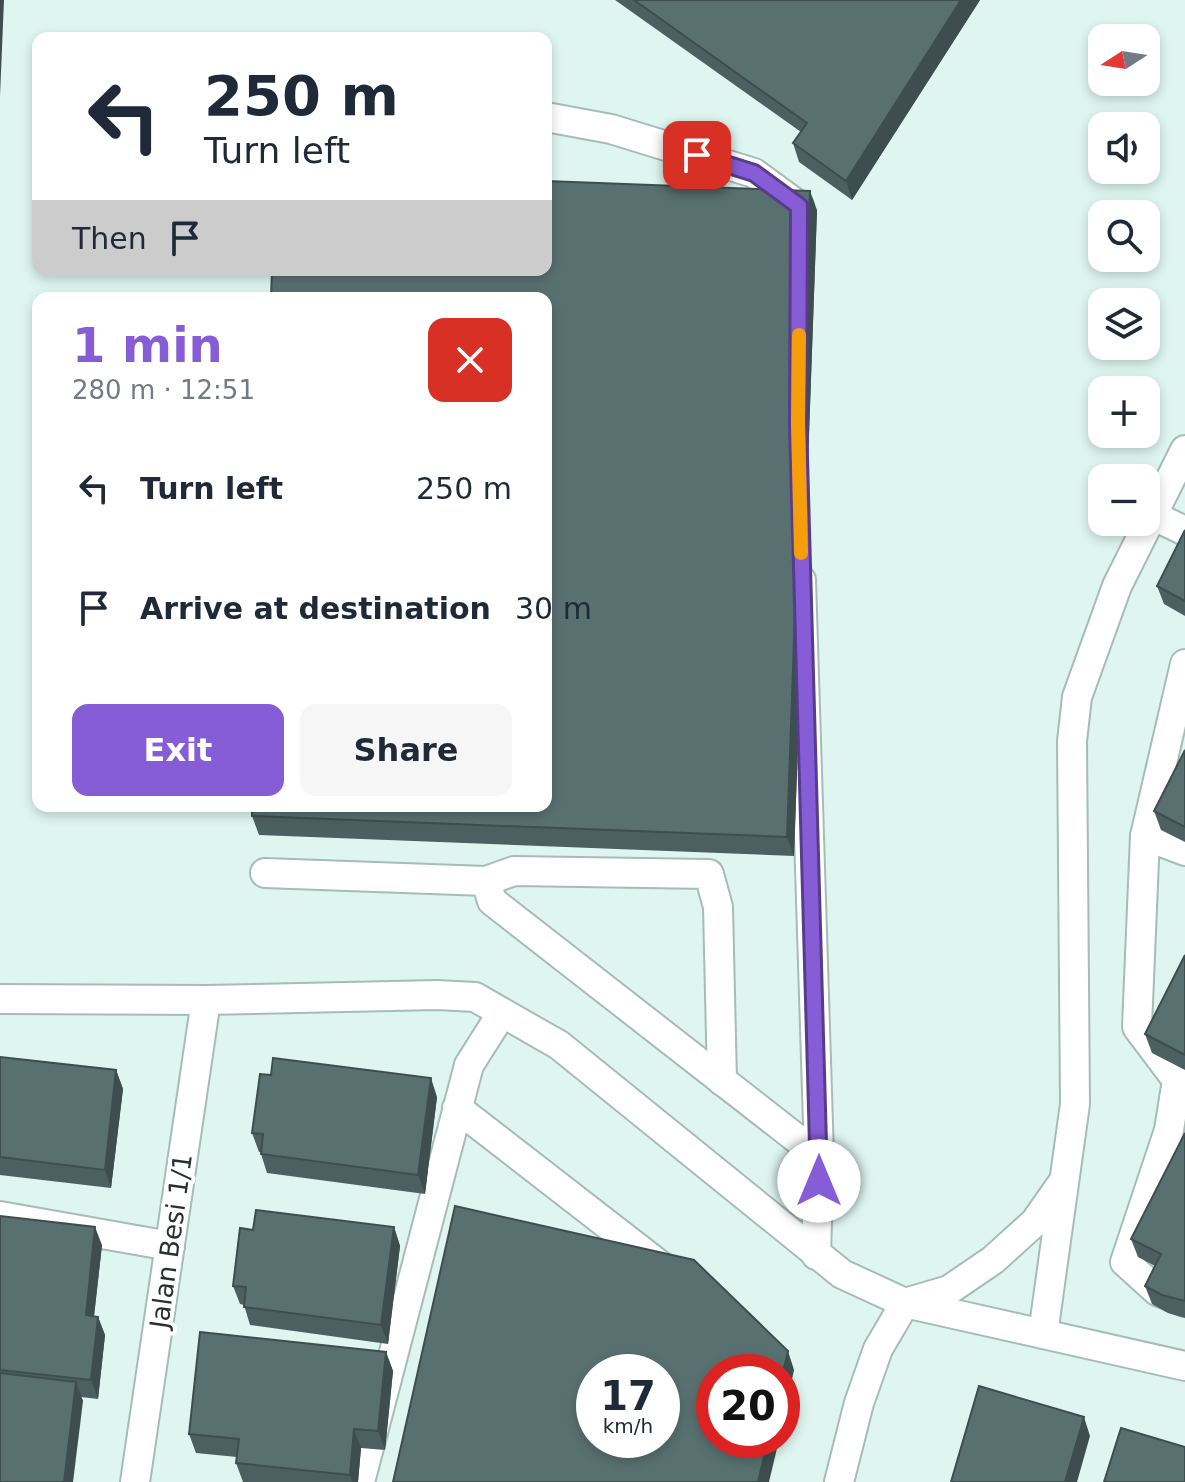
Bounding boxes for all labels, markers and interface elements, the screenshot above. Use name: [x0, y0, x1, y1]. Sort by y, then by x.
north arrow: [1088, 24, 1160, 96]
map controls: [1088, 24, 1160, 536]
text: 250 m: [204, 63, 399, 128]
icon: left: [72, 64, 176, 168]
button: sound: [1088, 112, 1160, 184]
pin: [663, 121, 731, 189]
text: Turn left: [204, 130, 350, 171]
icon: arrive: [675, 133, 719, 177]
button: search: [1088, 200, 1160, 272]
icon: arrive: [163, 216, 207, 260]
text: Then: [72, 221, 147, 256]
button: layers: [1088, 288, 1160, 360]
text: 1 min: [72, 317, 223, 373]
button: close: [428, 318, 512, 402]
text: 280 m · 12:51: [72, 375, 255, 405]
button: +: [1088, 376, 1160, 448]
button: −: [1088, 464, 1160, 536]
icon: left: [72, 466, 116, 510]
text: Turn left: [140, 471, 283, 506]
text: 250 m: [416, 471, 512, 506]
icon: arrive: [72, 586, 116, 630]
text: Arrive at destination: [140, 591, 491, 626]
text: 30 m: [515, 591, 592, 626]
button: Exit: [72, 704, 284, 796]
button: Share: [300, 704, 512, 796]
position arrow: [777, 1139, 861, 1223]
street label: Jalan Besi 1/1: [144, 1152, 198, 1332]
speed limit sign: 20: [696, 1354, 800, 1458]
text: 17: [600, 1373, 656, 1419]
text: km/h: [603, 1414, 653, 1438]

